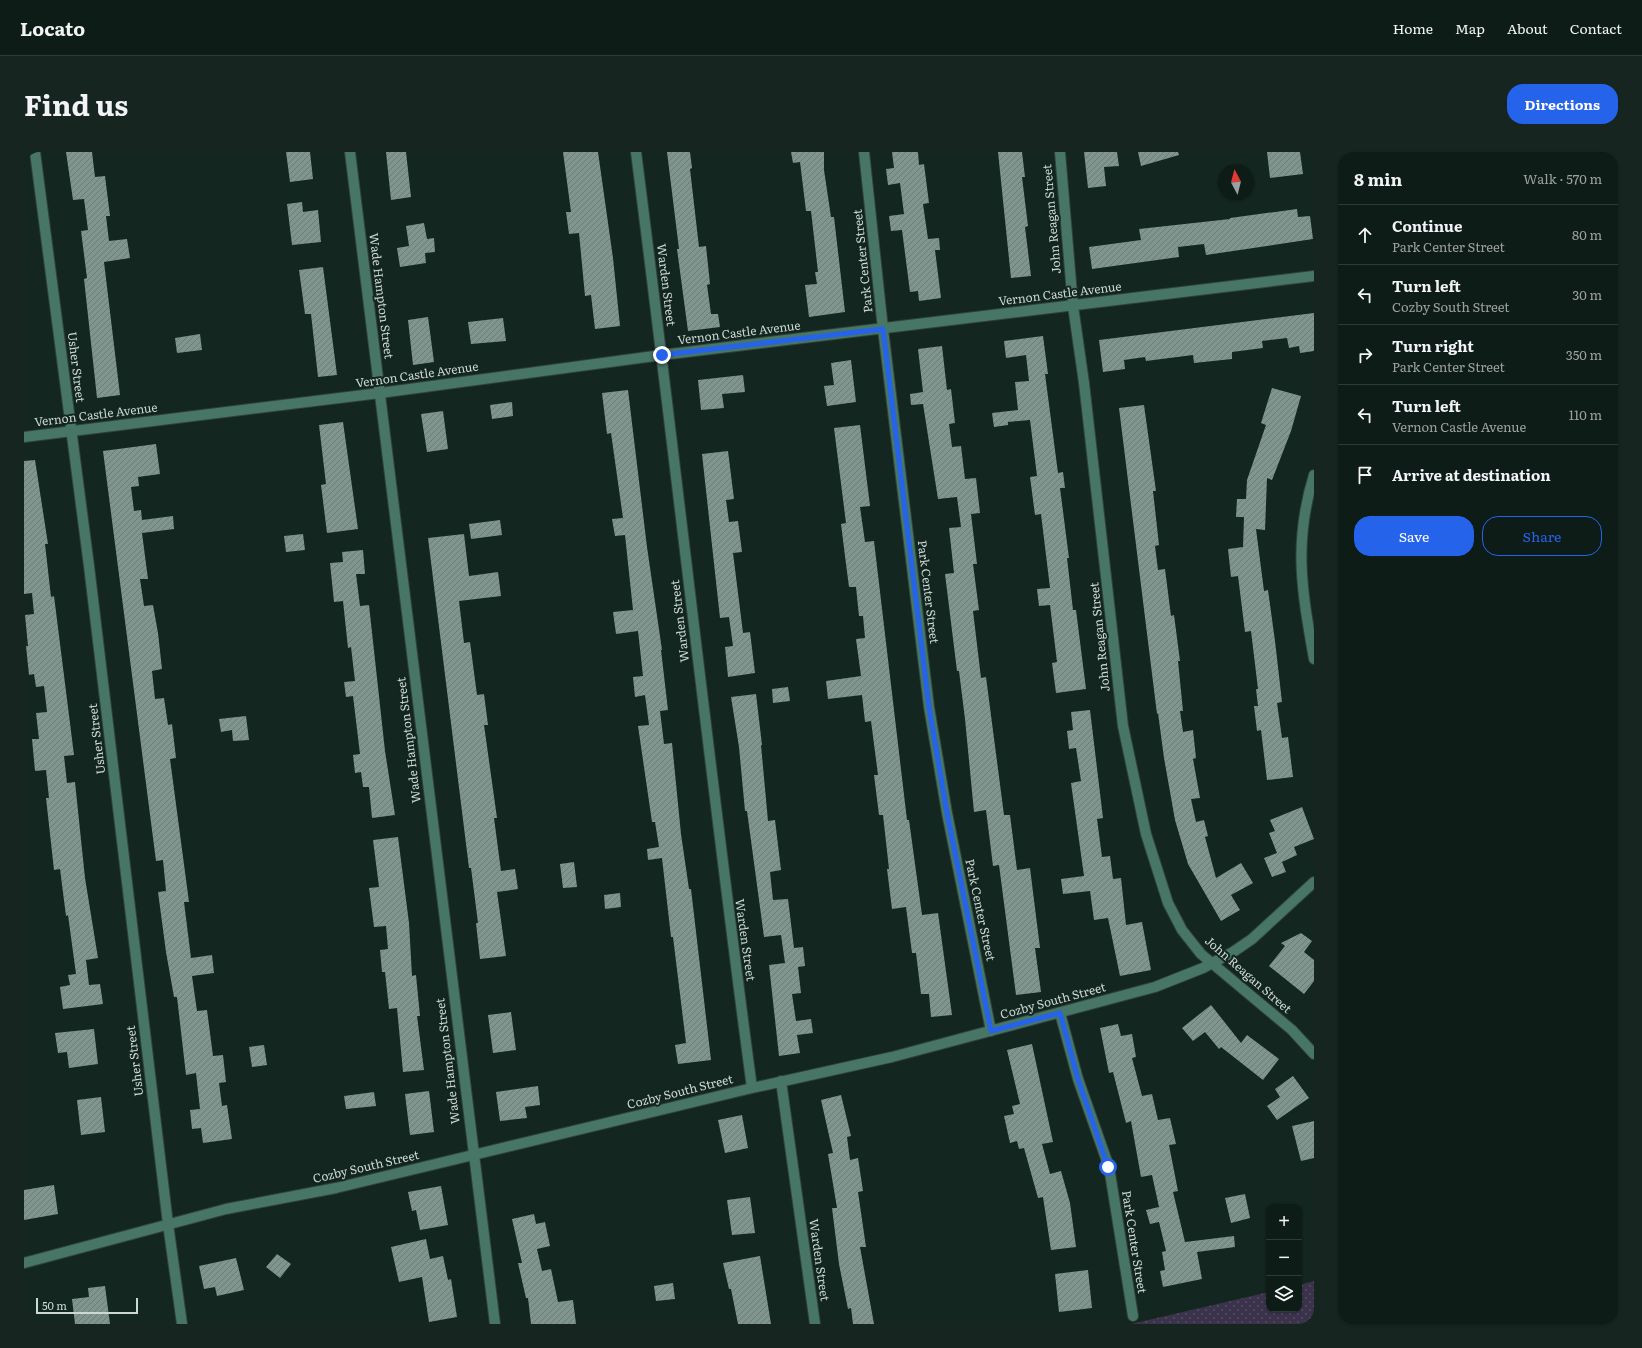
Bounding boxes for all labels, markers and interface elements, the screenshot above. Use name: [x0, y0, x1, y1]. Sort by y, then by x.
text: Locato: [20, 14, 85, 42]
text: Home: [1393, 18, 1433, 38]
text: Map: [1455, 18, 1485, 38]
text: About: [1507, 18, 1548, 38]
text: Contact: [1570, 18, 1622, 38]
text: Find us: [24, 83, 128, 125]
button: Directions: [1507, 84, 1618, 124]
street label: John Reagan Street: [1037, 163, 1065, 275]
north arrow: [1218, 164, 1254, 200]
text: 8 min: [1354, 166, 1402, 191]
text: Walk · 570 m: [1523, 169, 1602, 188]
street label: Park Center Street: [848, 208, 876, 314]
text: Continue: [1392, 214, 1462, 237]
icon: ahead: [1354, 224, 1376, 246]
text: 80 m: [1572, 225, 1602, 244]
street label: Wade Hampton Street: [365, 232, 399, 360]
text: Park Center Street: [1392, 237, 1505, 256]
street label: Warden Street: [653, 243, 681, 327]
text: Turn left: [1392, 274, 1461, 297]
street label: Vernon Castle Avenue: [997, 277, 1123, 309]
icon: left: [1354, 284, 1376, 306]
text: 30 m: [1572, 285, 1602, 304]
text: Cozby South Street: [1392, 297, 1510, 316]
street label: Vernon Castle Avenue: [676, 316, 802, 348]
street label: Usher Street: [64, 331, 90, 403]
text: Turn right: [1392, 334, 1474, 357]
icon: right: [1354, 344, 1376, 366]
text: 350 m: [1566, 345, 1602, 364]
route end: [653, 346, 671, 364]
street label: Vernon Castle Avenue: [354, 356, 480, 392]
text: Park Center Street: [1392, 357, 1505, 376]
text: Turn left: [1392, 394, 1461, 417]
street label: Vernon Castle Avenue: [33, 398, 159, 430]
icon: left: [1354, 404, 1376, 426]
text: 110 m: [1569, 405, 1602, 424]
text: Vernon Castle Avenue: [1392, 417, 1526, 436]
text: Arrive at destination: [1392, 463, 1551, 486]
icon: arrive: [1354, 464, 1376, 486]
button: Save: [1354, 516, 1474, 556]
button: Share: [1482, 516, 1602, 556]
street label: Park Center Street: [914, 539, 944, 645]
street label: Warden Street: [665, 579, 693, 663]
street label: John Reagan Street: [1084, 581, 1114, 693]
street label: Wade Hampton Street: [391, 676, 425, 804]
street label: Usher Street: [83, 703, 109, 775]
street label: Park Center Street: [961, 857, 1001, 963]
street label: Warden Street: [731, 898, 761, 982]
street label: John Reagan Street: [1201, 931, 1296, 1017]
street label: Cozby South Street: [998, 977, 1108, 1023]
street label: Wade Hampton Street: [430, 997, 464, 1125]
street label: Usher Street: [121, 1025, 147, 1097]
street label: Cozby South Street: [625, 1069, 735, 1113]
street label: Cozby South Street: [311, 1145, 421, 1187]
route start: [1099, 1158, 1117, 1176]
street label: Park Center Street: [1118, 1189, 1152, 1295]
map controls: [1266, 1204, 1302, 1312]
button: +: [1266, 1204, 1302, 1240]
street label: Warden Street: [805, 1218, 835, 1302]
button: −: [1266, 1240, 1302, 1276]
button: layers: [1266, 1276, 1302, 1312]
scale bar: [36, 1296, 138, 1315]
text: 50 m: [42, 1297, 67, 1313]

